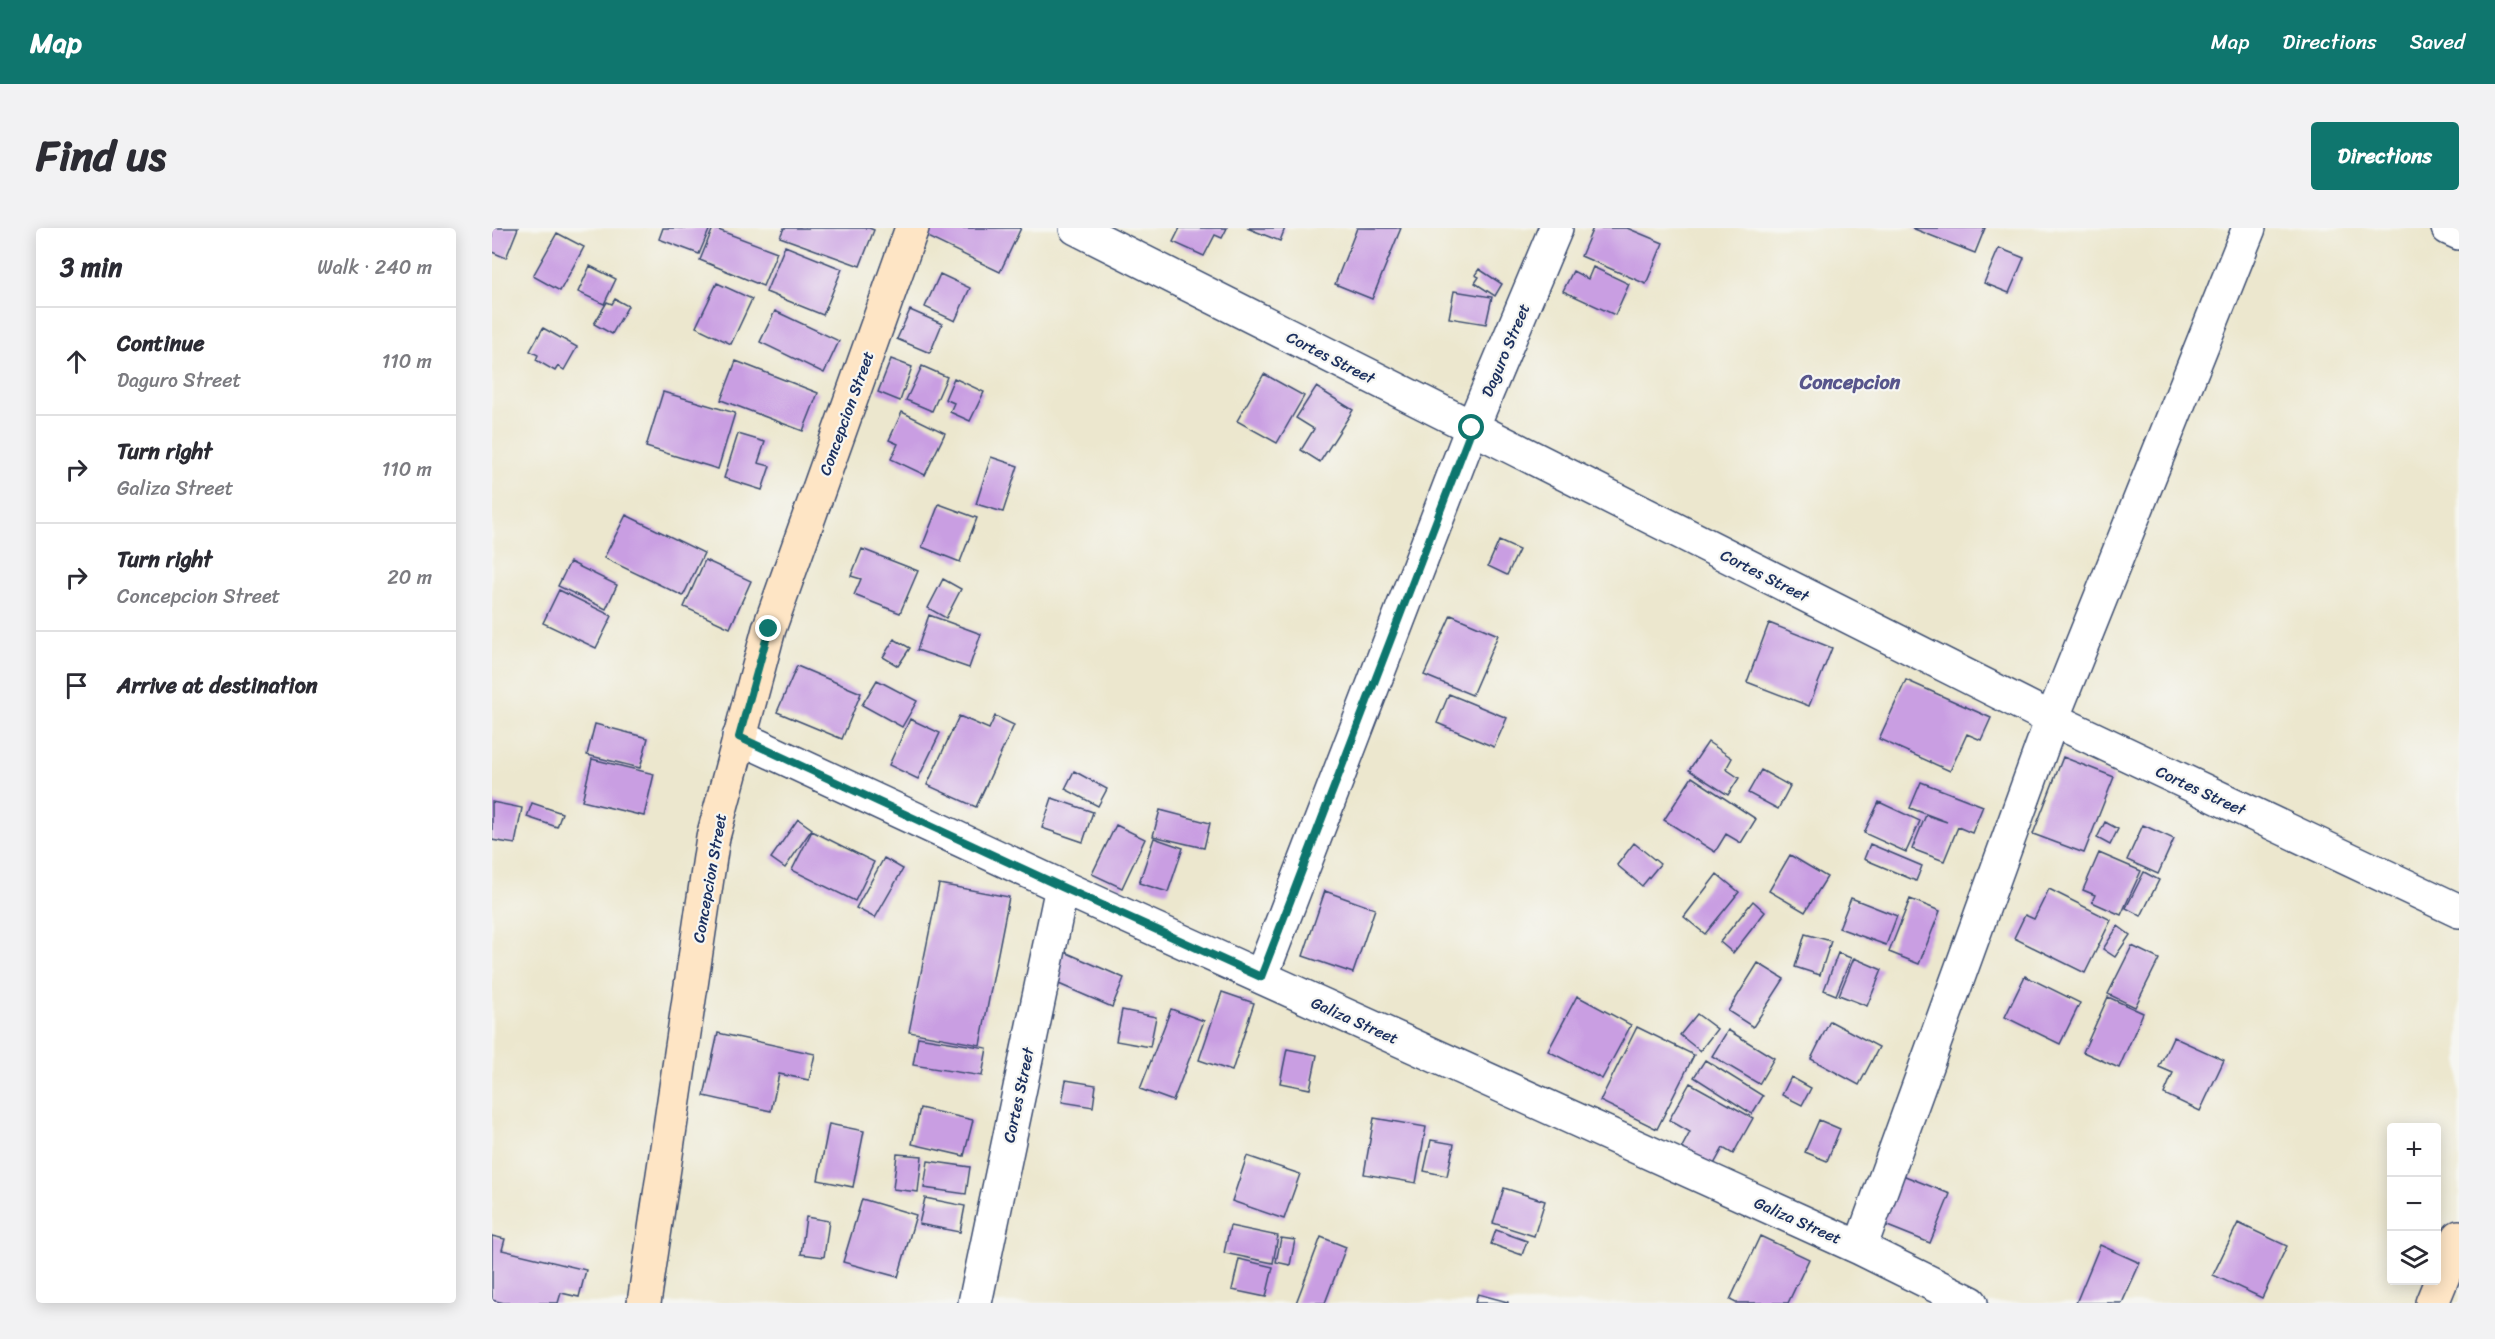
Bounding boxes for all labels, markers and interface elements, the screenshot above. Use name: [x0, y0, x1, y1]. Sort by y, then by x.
text: Map: [30, 18, 82, 67]
text: Map: [2211, 23, 2249, 61]
text: Directions: [2282, 23, 2377, 61]
text: Saved: [2410, 23, 2465, 61]
text: Find us: [36, 119, 166, 193]
button: Directions: [2311, 122, 2459, 190]
text: 3 min: [60, 244, 122, 290]
text: Walk · 240 m: [317, 250, 432, 285]
street label: Daguro Street: [1473, 299, 1538, 402]
street label: Cortes Street: [1281, 323, 1381, 393]
text: Continue: [117, 324, 205, 363]
text: 110 m: [382, 344, 432, 379]
icon: ahead: [60, 345, 93, 378]
street label: Concepcion Street: [810, 347, 882, 480]
text: Daguro Street: [117, 363, 241, 398]
district label: Concepcion: [1799, 365, 1901, 400]
route start: [1458, 414, 1484, 440]
text: Turn right: [117, 432, 212, 471]
text: 110 m: [382, 452, 432, 487]
icon: right: [60, 453, 93, 486]
text: Galiza Street: [117, 471, 234, 506]
text: Turn right: [117, 540, 212, 579]
street label: Cortes Street: [1715, 541, 1815, 611]
text: 20 m: [387, 560, 432, 595]
icon: right: [60, 561, 93, 594]
text: Concepcion Street: [117, 579, 280, 614]
route end: [755, 615, 781, 641]
text: Arrive at destination: [117, 666, 318, 705]
icon: arrive: [60, 669, 93, 702]
street label: Cortes Street: [2151, 757, 2251, 824]
street label: Concepcion Street: [684, 811, 735, 945]
street label: Galiza Street: [1306, 988, 1403, 1053]
street label: Cortes Street: [994, 1044, 1043, 1145]
map controls: [2387, 1123, 2441, 1285]
button: +: [2387, 1123, 2441, 1177]
button: −: [2387, 1177, 2441, 1231]
street label: Galiza Street: [1749, 1188, 1846, 1253]
button: layers: [2387, 1231, 2441, 1285]

